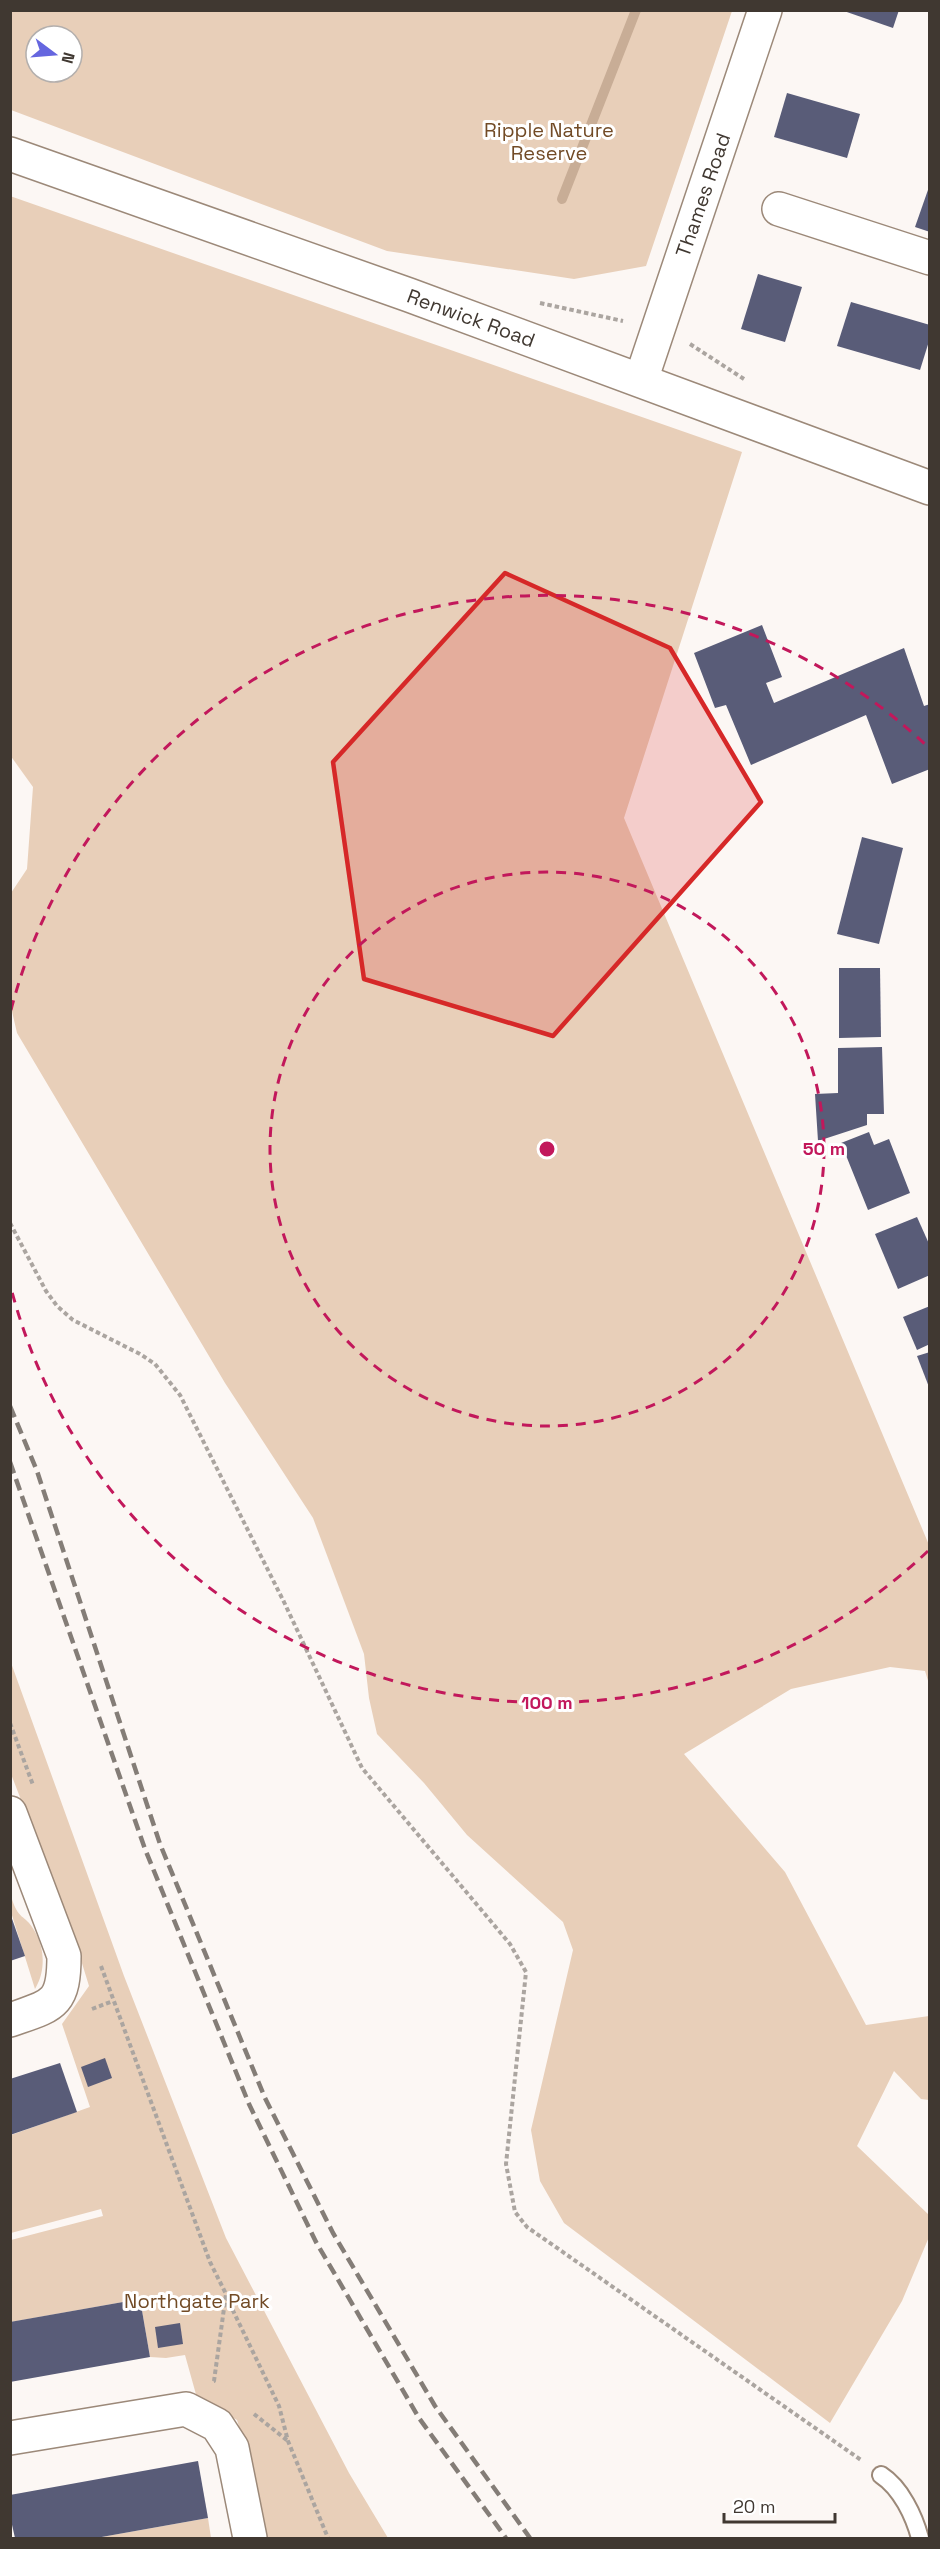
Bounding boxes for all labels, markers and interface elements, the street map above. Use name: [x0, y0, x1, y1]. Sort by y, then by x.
north arrow: [24, 24, 84, 84]
text: N: [56, 50, 80, 66]
park label: Ripple Nature Reserve: [484, 117, 614, 166]
street label: Thames Road: [670, 130, 736, 260]
street label: Renwick Road: [403, 283, 539, 353]
text: 50 m: [803, 1137, 845, 1160]
centre of rings: [537, 1139, 557, 1159]
text: 100 m: [521, 1691, 573, 1714]
park label: Northgate Park: [124, 2288, 270, 2314]
scale bar: [724, 2486, 835, 2524]
text: 20 m: [733, 2495, 776, 2518]

